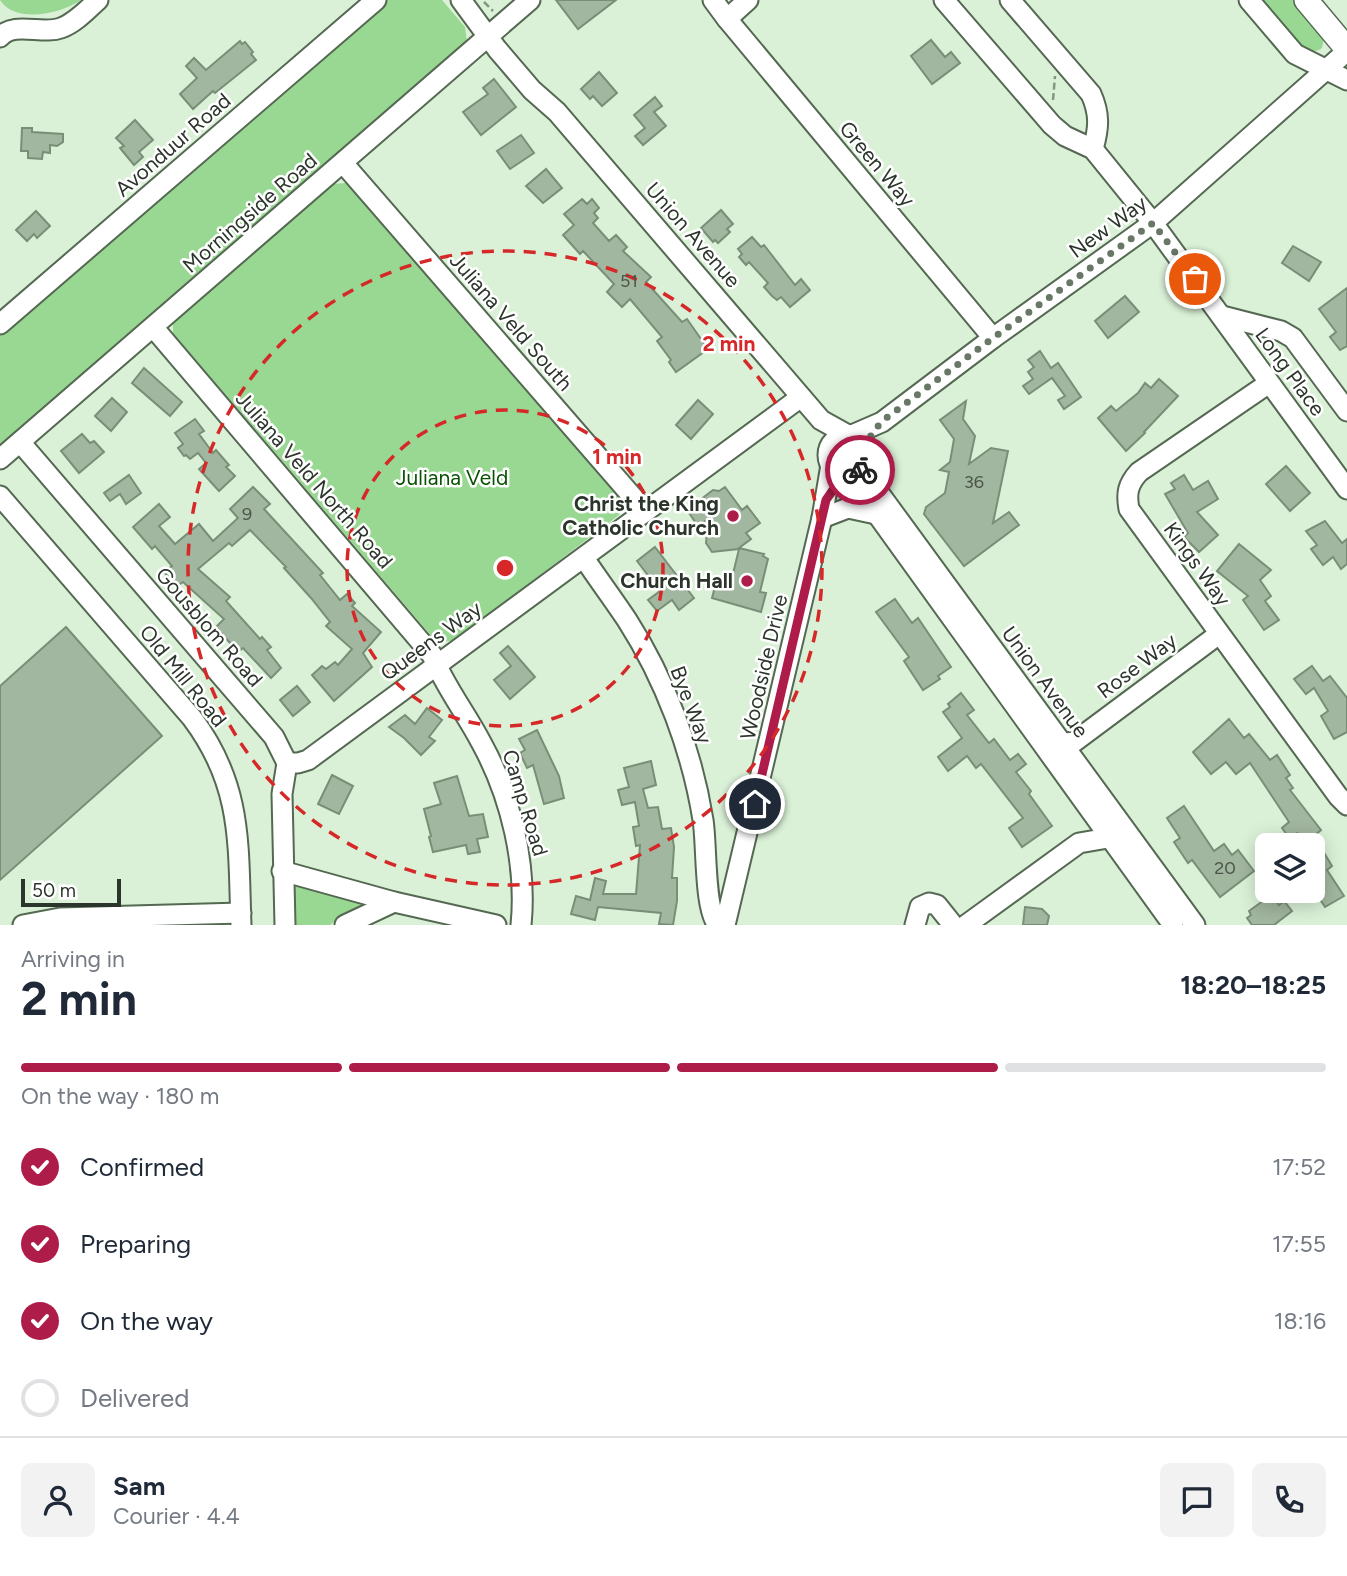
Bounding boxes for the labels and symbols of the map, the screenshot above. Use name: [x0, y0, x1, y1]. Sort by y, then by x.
street label: Avonduur Road: [110, 88, 236, 202]
street label: Green Way: [834, 116, 920, 211]
street label: Morningside Road: [177, 148, 322, 278]
street label: Union Avenue: [641, 177, 746, 293]
street label: New Way: [1064, 190, 1151, 263]
street label: Juliana Veld South: [445, 248, 578, 396]
pin: [1165, 249, 1225, 309]
house number: 51: [620, 270, 638, 292]
street label: Long Place: [1250, 323, 1331, 421]
text: 2 min: [703, 331, 755, 356]
street label: Juliana Veld North Road: [231, 386, 398, 573]
courier: [825, 435, 895, 505]
text: 1 min: [592, 444, 642, 469]
park label: Juliana Veld: [396, 465, 508, 490]
house number: 36: [964, 471, 984, 493]
place label: Christ the King Catholic Church: [562, 491, 719, 540]
house number: 9: [242, 503, 252, 525]
marker: Christ the King Catholic Church: [725, 508, 741, 524]
street label: Kings Way: [1159, 517, 1236, 611]
centre of rings: [493, 556, 517, 580]
street label: Gousblom Road: [151, 562, 268, 692]
place label: Church Hall: [620, 568, 733, 593]
marker: Church Hall: [739, 573, 755, 589]
street label: Woodside Drive: [735, 592, 792, 742]
street label: Queens Way: [375, 596, 486, 686]
street label: Old Mill Road: [135, 620, 232, 732]
street label: Union Avenue: [997, 621, 1094, 742]
street label: Rose Way: [1092, 628, 1181, 703]
street label: Bye Way: [665, 662, 718, 747]
street label: Camp Road: [497, 747, 553, 859]
pin: [725, 774, 785, 834]
house number: 20: [1214, 857, 1236, 879]
scale bar: [21, 876, 121, 908]

